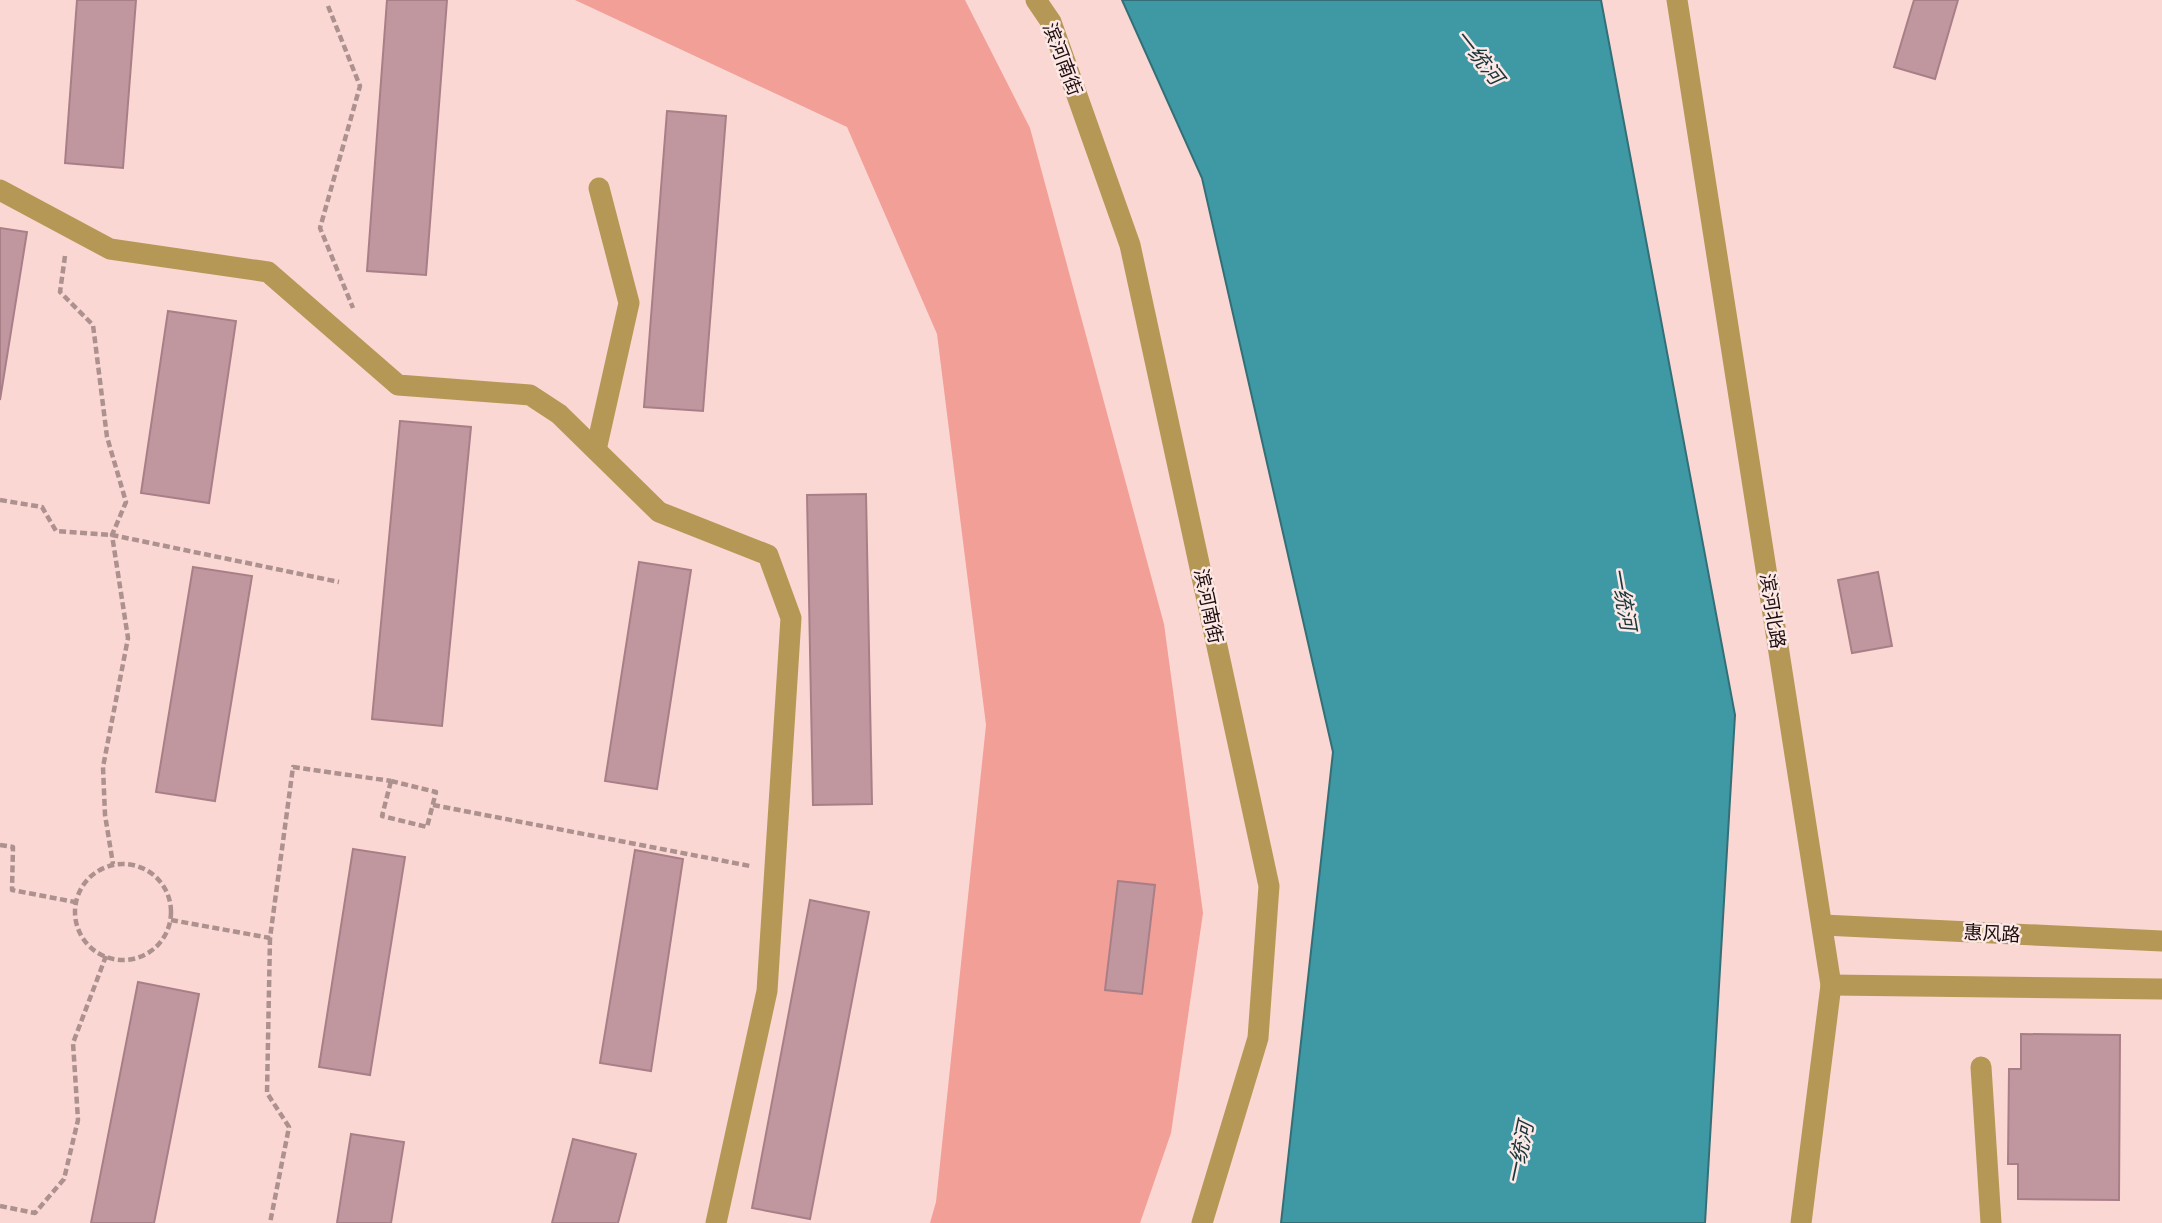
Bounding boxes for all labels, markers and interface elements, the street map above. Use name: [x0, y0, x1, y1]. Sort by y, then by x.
street label: 滨河南街: [1036, 20, 1086, 100]
water label: 一统河: [1448, 25, 1510, 94]
water label: 一统河: [1603, 566, 1641, 637]
street label: 滨河南街: [1187, 567, 1227, 646]
street label: 滨河北路: [1753, 572, 1789, 651]
street label: 惠风路: [1963, 922, 2021, 948]
water label: 一统河: [1502, 1116, 1542, 1187]

